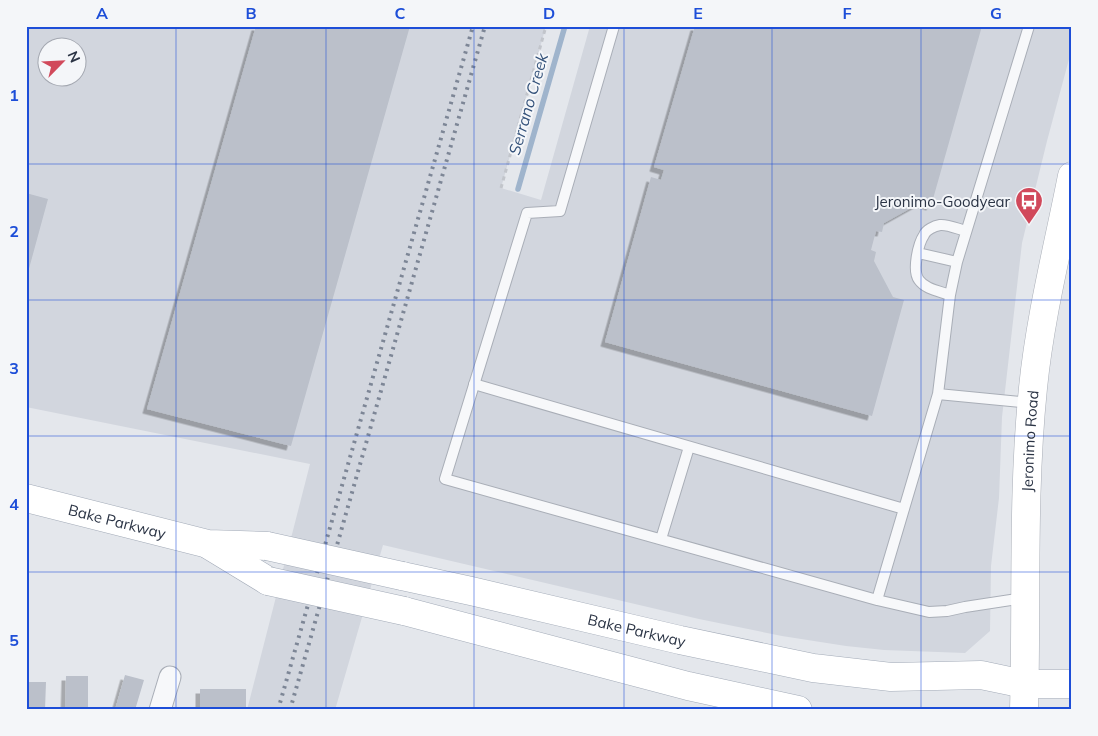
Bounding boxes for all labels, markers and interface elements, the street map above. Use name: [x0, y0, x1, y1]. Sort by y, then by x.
text: A: [96, 3, 108, 23]
text: B: [245, 3, 257, 23]
text: C: [395, 3, 406, 23]
text: D: [543, 3, 555, 23]
text: E: [693, 3, 703, 23]
text: F: [842, 3, 852, 23]
text: G: [990, 3, 1002, 23]
north arrow: [38, 38, 88, 88]
text: N: [64, 48, 84, 65]
water label: Serrano Creek: [504, 50, 552, 157]
text: 1: [9, 85, 19, 105]
bus stop icon: Jeronimo-Goodyear: [1014, 186, 1044, 225]
place label: Jeronimo-Goodyear: [875, 192, 1011, 211]
text: 2: [9, 221, 19, 241]
text: 3: [9, 358, 19, 378]
street label: Jeronimo Road: [1017, 389, 1042, 492]
text: 4: [9, 494, 19, 514]
street label: Bake Parkway: [66, 500, 168, 543]
street label: Bake Parkway: [586, 609, 688, 650]
text: 5: [9, 630, 19, 650]

